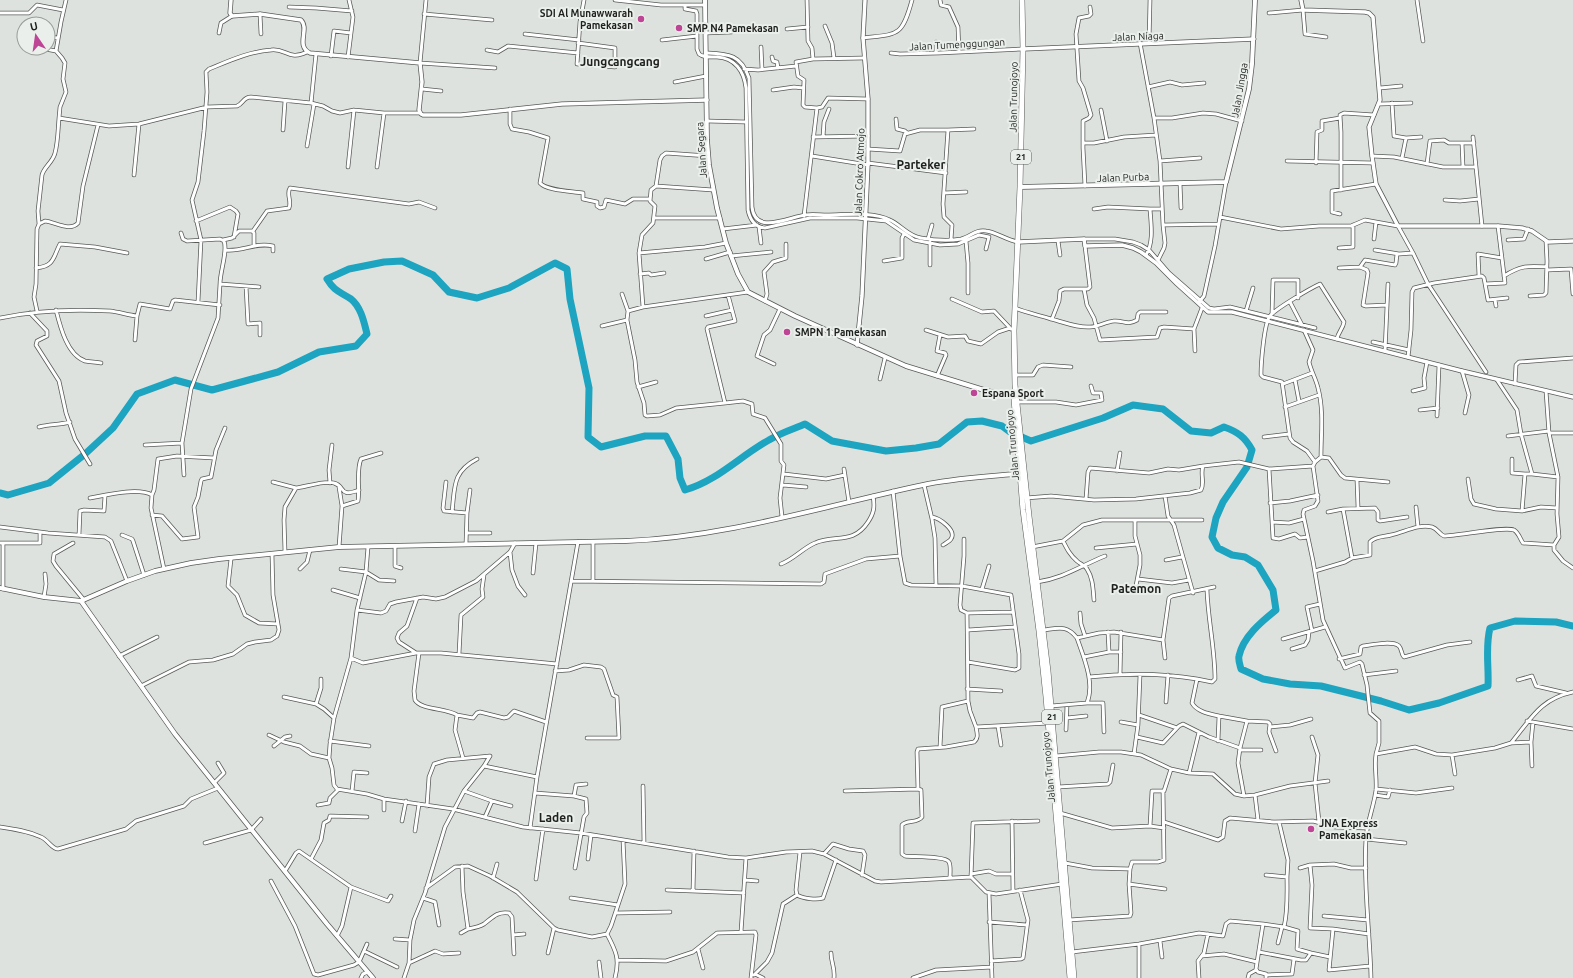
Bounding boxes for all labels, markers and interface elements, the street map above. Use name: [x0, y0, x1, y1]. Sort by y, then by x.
place label: SDI Al Munawwarah Pamekasan: [540, 8, 633, 31]
marker: SDI Al Munawwarah Pamekasan: [636, 14, 646, 24]
north arrow: [16, 16, 56, 56]
text: U: [29, 20, 39, 33]
marker: SMP N4 Pamekasan: [674, 23, 684, 33]
place label: SMP N4 Pamekasan: [687, 23, 779, 34]
street label: Jalan Niaga: [1112, 30, 1164, 43]
street label: Jalan Tumenggungan: [909, 36, 1005, 53]
district label: Jungcangcang: [580, 55, 660, 68]
street label: Jalan Trunojoyo: [1007, 61, 1020, 133]
street label: Jalan Jingga: [1229, 62, 1250, 118]
street label: Jalan Segara: [694, 121, 709, 178]
street label: Jalan Cokro Atmojo: [852, 128, 867, 216]
road number: 21: [1011, 150, 1031, 164]
district label: Parteker: [897, 158, 946, 171]
street label: Jalan Purba: [1097, 171, 1149, 184]
marker: SMPN 1 Pamekasan: [782, 327, 792, 337]
place label: SMPN 1 Pamekasan: [795, 327, 887, 338]
marker: Espana Sport: [969, 388, 979, 398]
place label: Espana Sport: [982, 388, 1045, 399]
street label: Jalan Trunojoyo: [1004, 409, 1021, 481]
district label: Patemon: [1111, 582, 1161, 595]
road number: 21: [1042, 710, 1062, 724]
street label: Jalan Trunojoyo: [1040, 731, 1057, 803]
district label: Laden: [539, 811, 573, 824]
place label: JNA Express Pamekasan: [1319, 818, 1378, 841]
marker: JNA Express Pamekasan: [1306, 824, 1316, 834]

